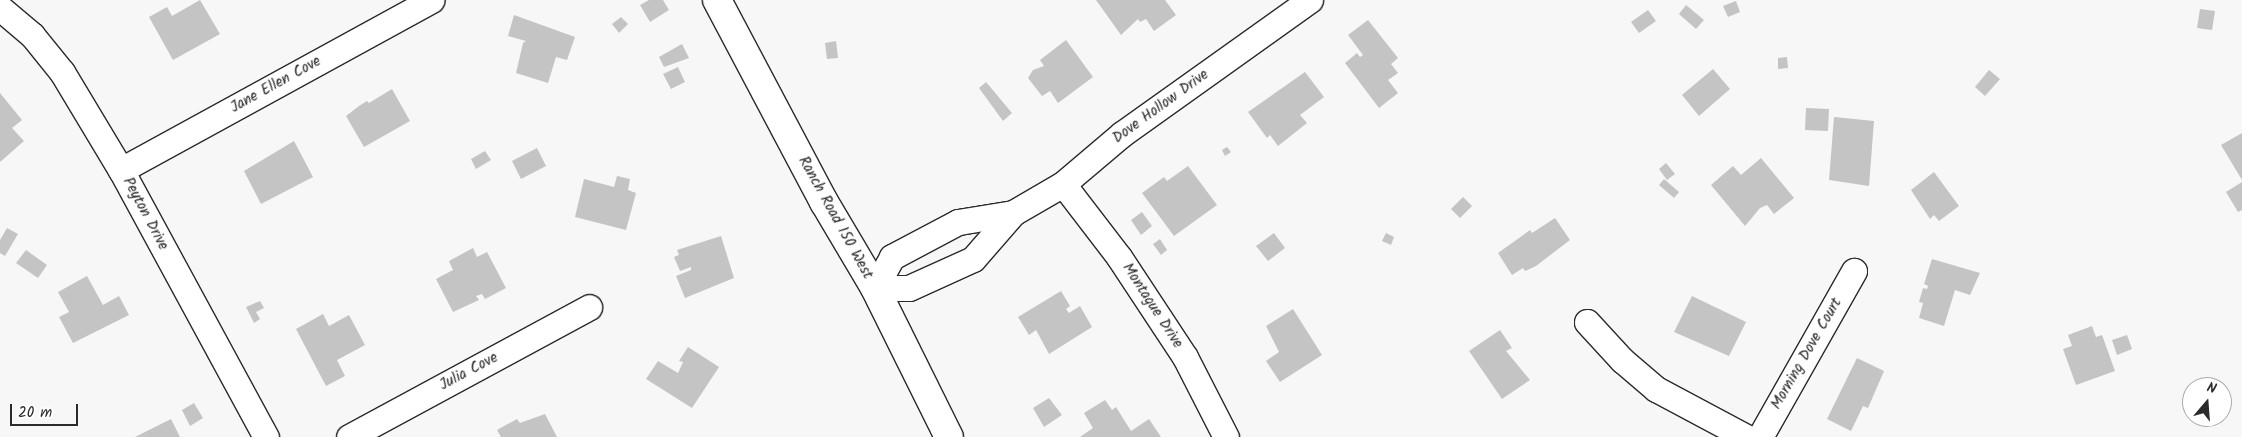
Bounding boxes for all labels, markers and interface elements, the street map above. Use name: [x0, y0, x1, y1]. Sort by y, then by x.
street label: Jane Ellen Cove: [228, 53, 324, 117]
street label: Dove Hollow Drive: [1110, 66, 1212, 148]
street label: Ranch Road 150 West: [794, 153, 876, 283]
street label: Peyton Drive: [118, 175, 172, 253]
street label: Montague Drive: [1118, 260, 1186, 352]
street label: Morning Dove Court: [1768, 295, 1846, 413]
street label: Julia Cove: [437, 349, 501, 395]
north arrow: [2182, 377, 2232, 427]
text: N: [2204, 377, 2219, 401]
scale bar: [12, 394, 80, 426]
text: 20 m: [18, 401, 52, 425]

